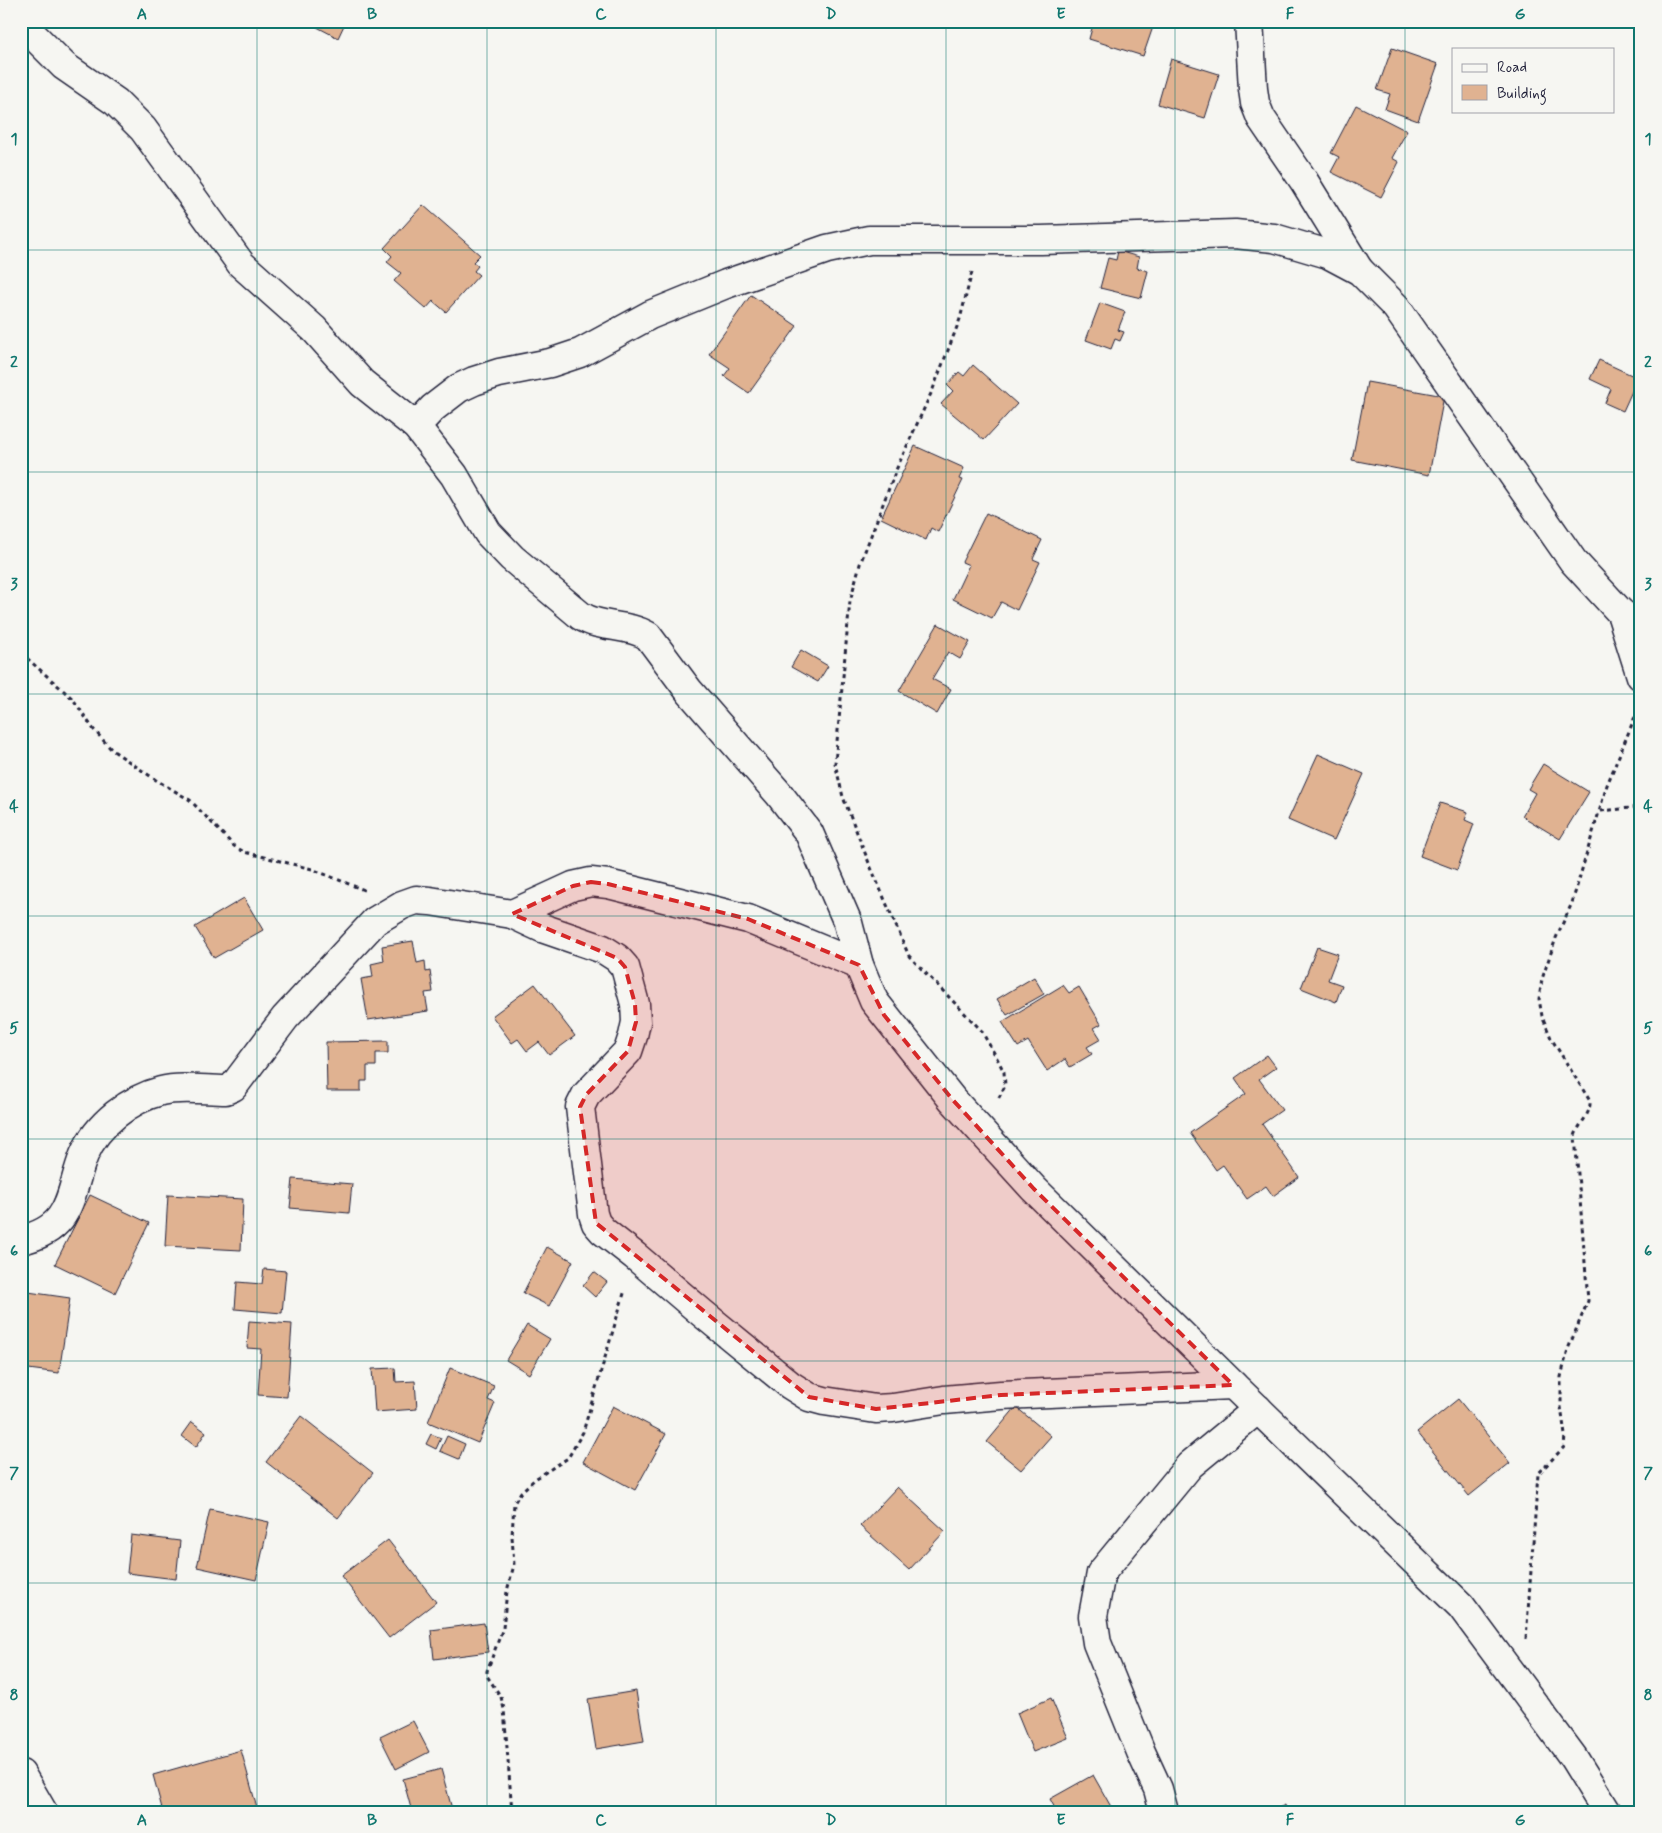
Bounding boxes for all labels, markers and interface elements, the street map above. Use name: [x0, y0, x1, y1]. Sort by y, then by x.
text: A: [137, 4, 147, 25]
text: B: [367, 4, 377, 25]
text: C: [595, 4, 607, 25]
text: D: [825, 4, 837, 25]
text: E: [1056, 4, 1066, 25]
text: F: [1286, 4, 1295, 25]
text: G: [1515, 4, 1526, 25]
legend: [1452, 48, 1614, 112]
text: Road: [1497, 58, 1527, 78]
text: Building: [1497, 84, 1547, 105]
text: 1: [10, 129, 18, 150]
text: 1: [1644, 129, 1652, 150]
text: 2: [10, 352, 18, 373]
text: 2: [1644, 352, 1652, 373]
text: 3: [10, 574, 18, 595]
text: 3: [1644, 574, 1652, 595]
text: 4: [9, 796, 19, 817]
text: 4: [1643, 796, 1653, 817]
text: 5: [9, 1018, 19, 1039]
text: 5: [1643, 1018, 1653, 1039]
text: 6: [10, 1241, 18, 1262]
text: 6: [1644, 1241, 1652, 1262]
text: 7: [9, 1463, 19, 1484]
text: 7: [1643, 1463, 1653, 1484]
text: 8: [9, 1685, 19, 1706]
text: 8: [1643, 1685, 1653, 1706]
text: A: [137, 1810, 147, 1831]
text: B: [367, 1810, 377, 1831]
text: C: [595, 1810, 607, 1831]
text: D: [825, 1810, 837, 1831]
text: E: [1056, 1810, 1066, 1831]
text: F: [1286, 1810, 1295, 1831]
text: G: [1515, 1810, 1526, 1831]

